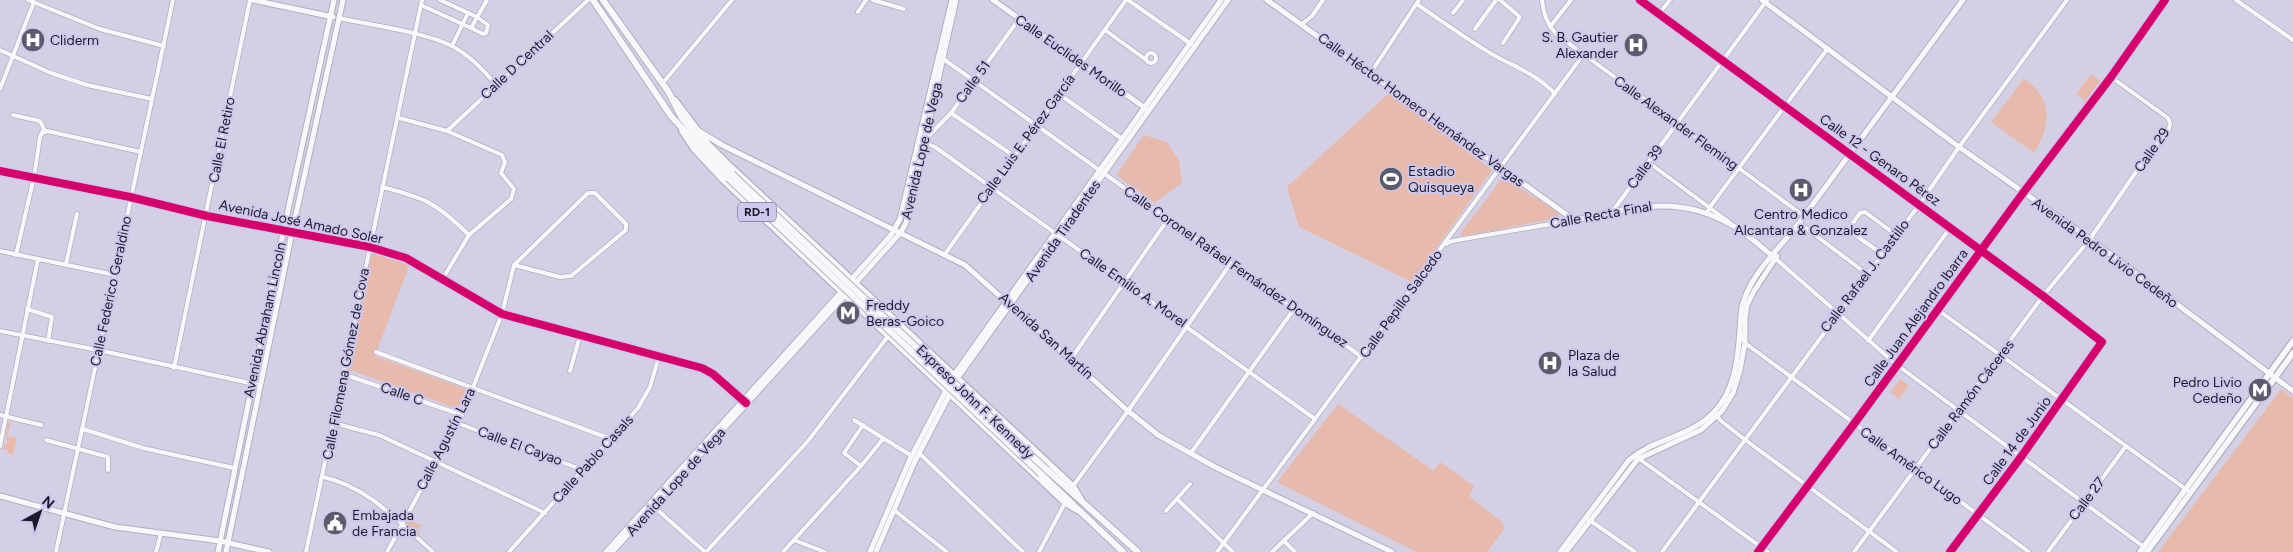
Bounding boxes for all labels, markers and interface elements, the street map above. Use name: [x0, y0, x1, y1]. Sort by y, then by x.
street label: Calle Euclides Morillo: [1012, 11, 1130, 101]
hospital icon: Cliderm: [20, 27, 46, 53]
street label: Calle D Central: [477, 27, 557, 103]
street label: Calle Héctor Homero Hernández Vargas: [1314, 29, 1528, 191]
place label: S. B. Gautier Alexander: [1542, 29, 1618, 62]
place label: Cliderm: [50, 32, 99, 49]
hospital icon: S. B. Gautier Alexander: [1623, 32, 1649, 58]
street label: Calle 51: [952, 57, 994, 107]
street label: Calle Luis E. Pérez García: [973, 71, 1079, 207]
street label: Calle Alexander Fleming: [1610, 72, 1742, 174]
street label: Avenida Lope de Vega: [898, 81, 946, 221]
street label: Calle El Retiro: [205, 96, 239, 184]
street label: Calle 12 - Genaro Pérez: [1816, 110, 1944, 210]
street label: Calle 29: [2131, 124, 2173, 175]
street label: Calle 39: [1623, 142, 1667, 192]
place label: Estadio Quisqueya: [1408, 163, 1474, 196]
sports icon: Estadio Quisqueya: [1378, 166, 1404, 192]
street label: Avenida Tiradentes: [1022, 177, 1104, 285]
hospital icon: Centro Medico Alcantara & Gonzalez: [1788, 177, 1814, 203]
street label: Calle Coronel Rafael Fernández Domínguez: [1121, 183, 1352, 351]
street label: Avenida Pedro Livio Cedeño: [2029, 194, 2181, 312]
street label: Avenida José Amado Soler: [217, 196, 385, 248]
street label: Calle Recta Final: [1549, 198, 1653, 232]
road number: RD-1: [738, 202, 776, 222]
place label: Centro Medico Alcantara & Gonzalez: [1734, 206, 1868, 239]
street label: Calle Federico Geraldino: [87, 214, 135, 368]
street label: Calle Rafael J. Castillo: [1817, 216, 1913, 336]
street label: Avenida Abraham Lincoln: [240, 240, 290, 399]
street label: Calle Emilio A. Morel: [1076, 245, 1190, 331]
street label: Calle Juan Alejandro lbarra: [1860, 246, 1972, 390]
street label: Calle Pepillo Salcedo: [1356, 247, 1446, 361]
street label: Calle Filomena Gómez de Cova: [319, 267, 373, 461]
street label: Avenida San Martín: [995, 289, 1097, 383]
place label: Freddy Beras-Goico: [866, 297, 944, 330]
metro station icon: Freddy Beras-Goico: [835, 300, 861, 326]
street label: Calle Ramón Cáceres: [1924, 337, 2018, 453]
street label: Expreso John F. Kennedy: [913, 341, 1038, 463]
place label: Plaza de la Salud: [1568, 347, 1620, 380]
hospital icon: Plaza de la Salud: [1537, 350, 1563, 376]
place label: Pedro Livio Cedeño: [2173, 374, 2242, 407]
metro station icon: Pedro Livio Cedeño: [2247, 377, 2273, 403]
street label: Calle C: [378, 379, 426, 409]
street label: Calle Agustín Lara: [413, 385, 479, 493]
street label: Calle 14 de Junio: [1979, 393, 2055, 489]
street label: Calle Pablo Casals: [549, 411, 637, 507]
street label: Calle El Cayao: [475, 423, 565, 469]
street label: Calle Américo Lugo: [1857, 423, 1965, 509]
street label: Avenida Lope de Vega: [623, 424, 729, 540]
street label: Calle 27: [2065, 474, 2109, 524]
north arrow: [15, 487, 65, 537]
text: N: [38, 492, 58, 512]
place label: Embajada de Francia: [352, 507, 416, 540]
public building icon: Embajada de Francia: [322, 510, 348, 536]

